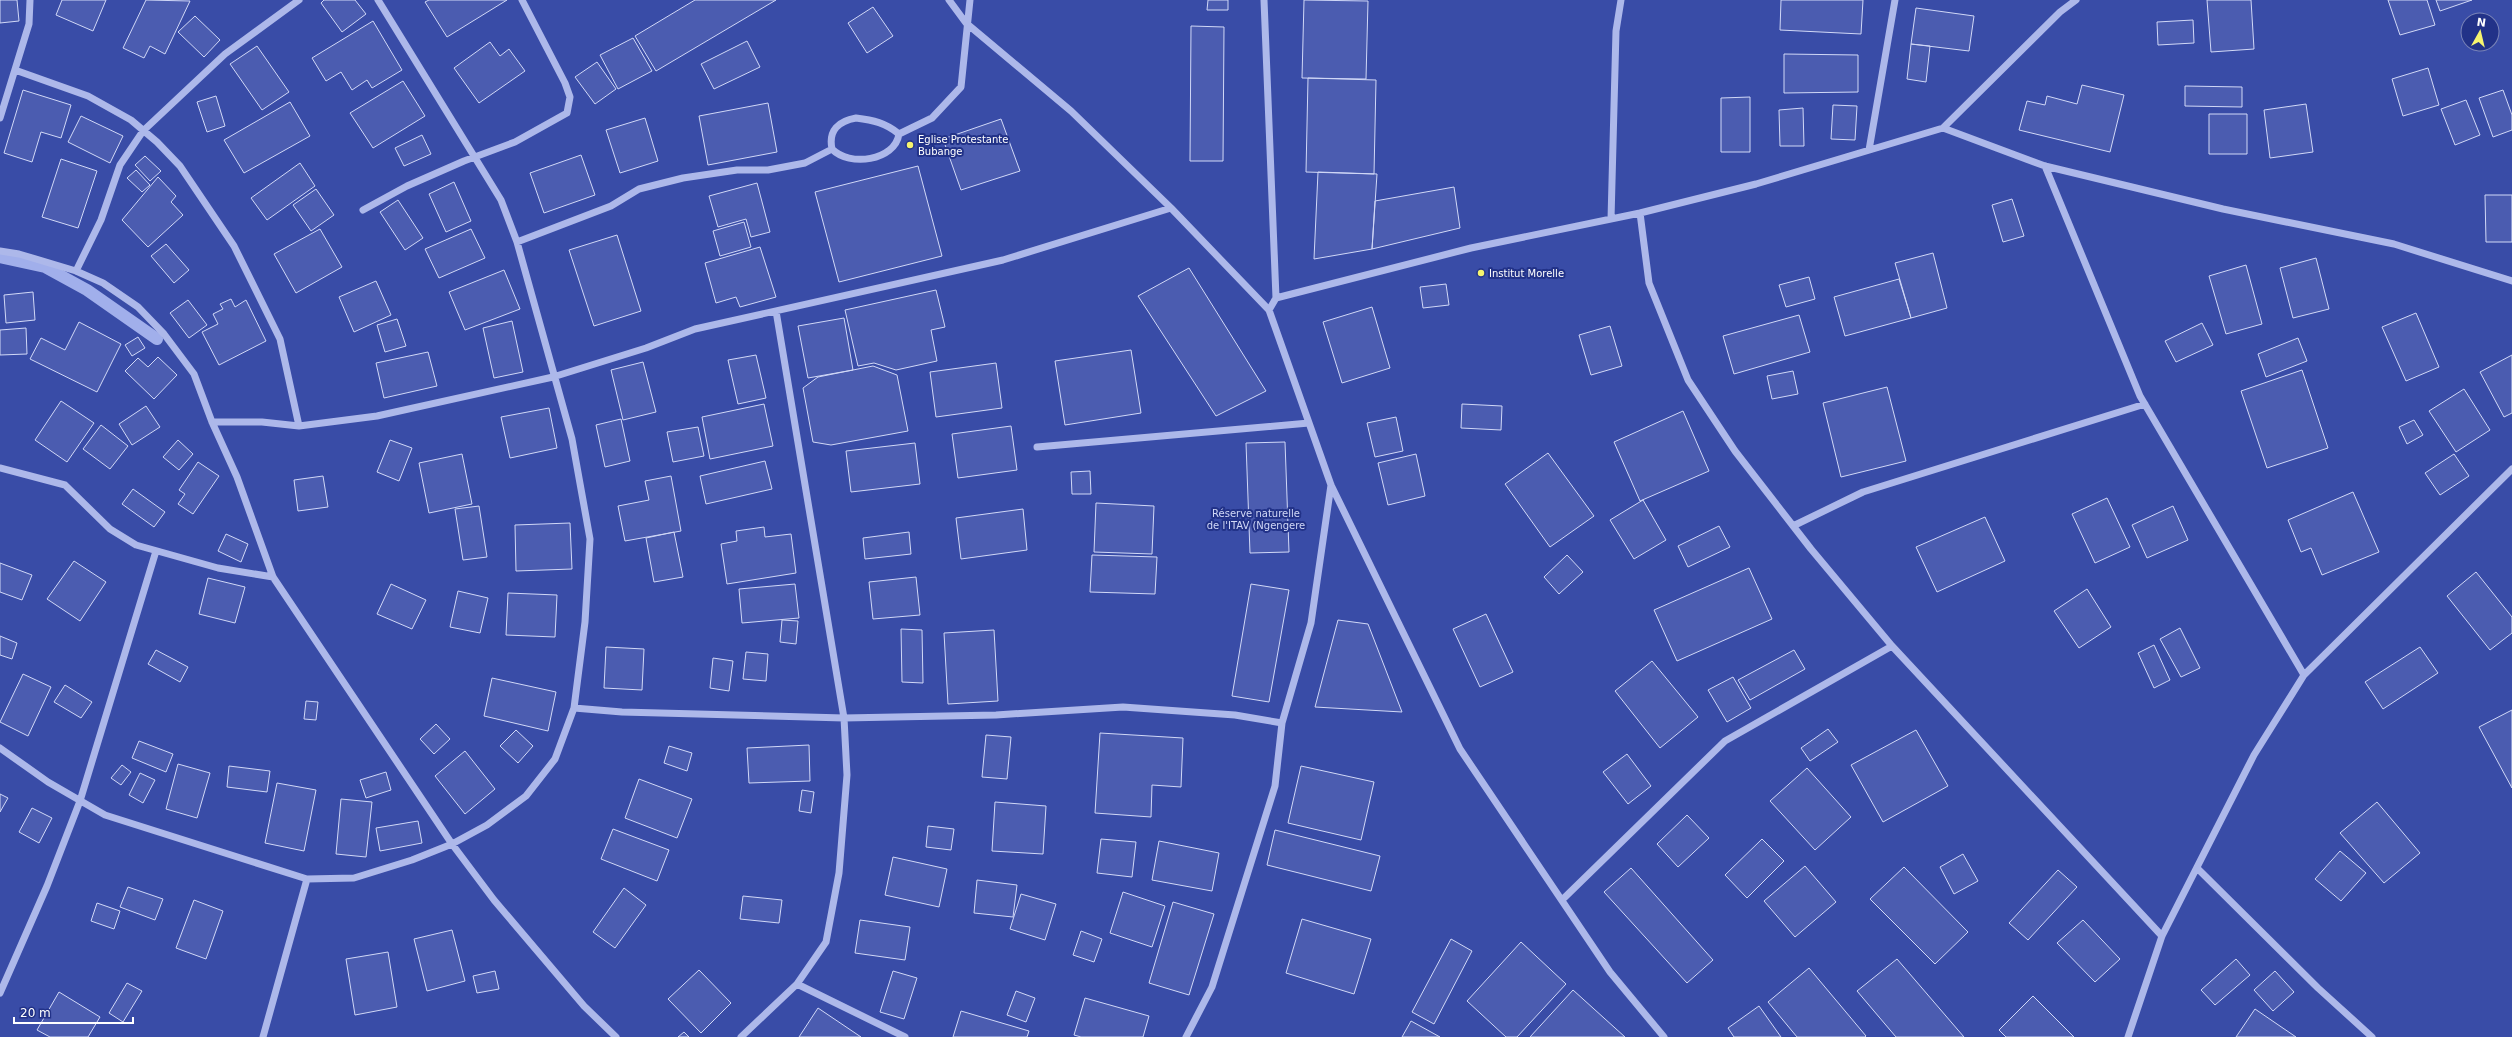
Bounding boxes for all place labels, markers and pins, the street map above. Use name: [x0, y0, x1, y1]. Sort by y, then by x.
place label: Eglise Protestante Bubange: [918, 134, 1008, 157]
marker: Eglise Protestante Bubange: [905, 140, 915, 150]
marker: Institut Morelle: [1476, 268, 1486, 278]
place label: Institut Morelle: [1489, 268, 1564, 279]

